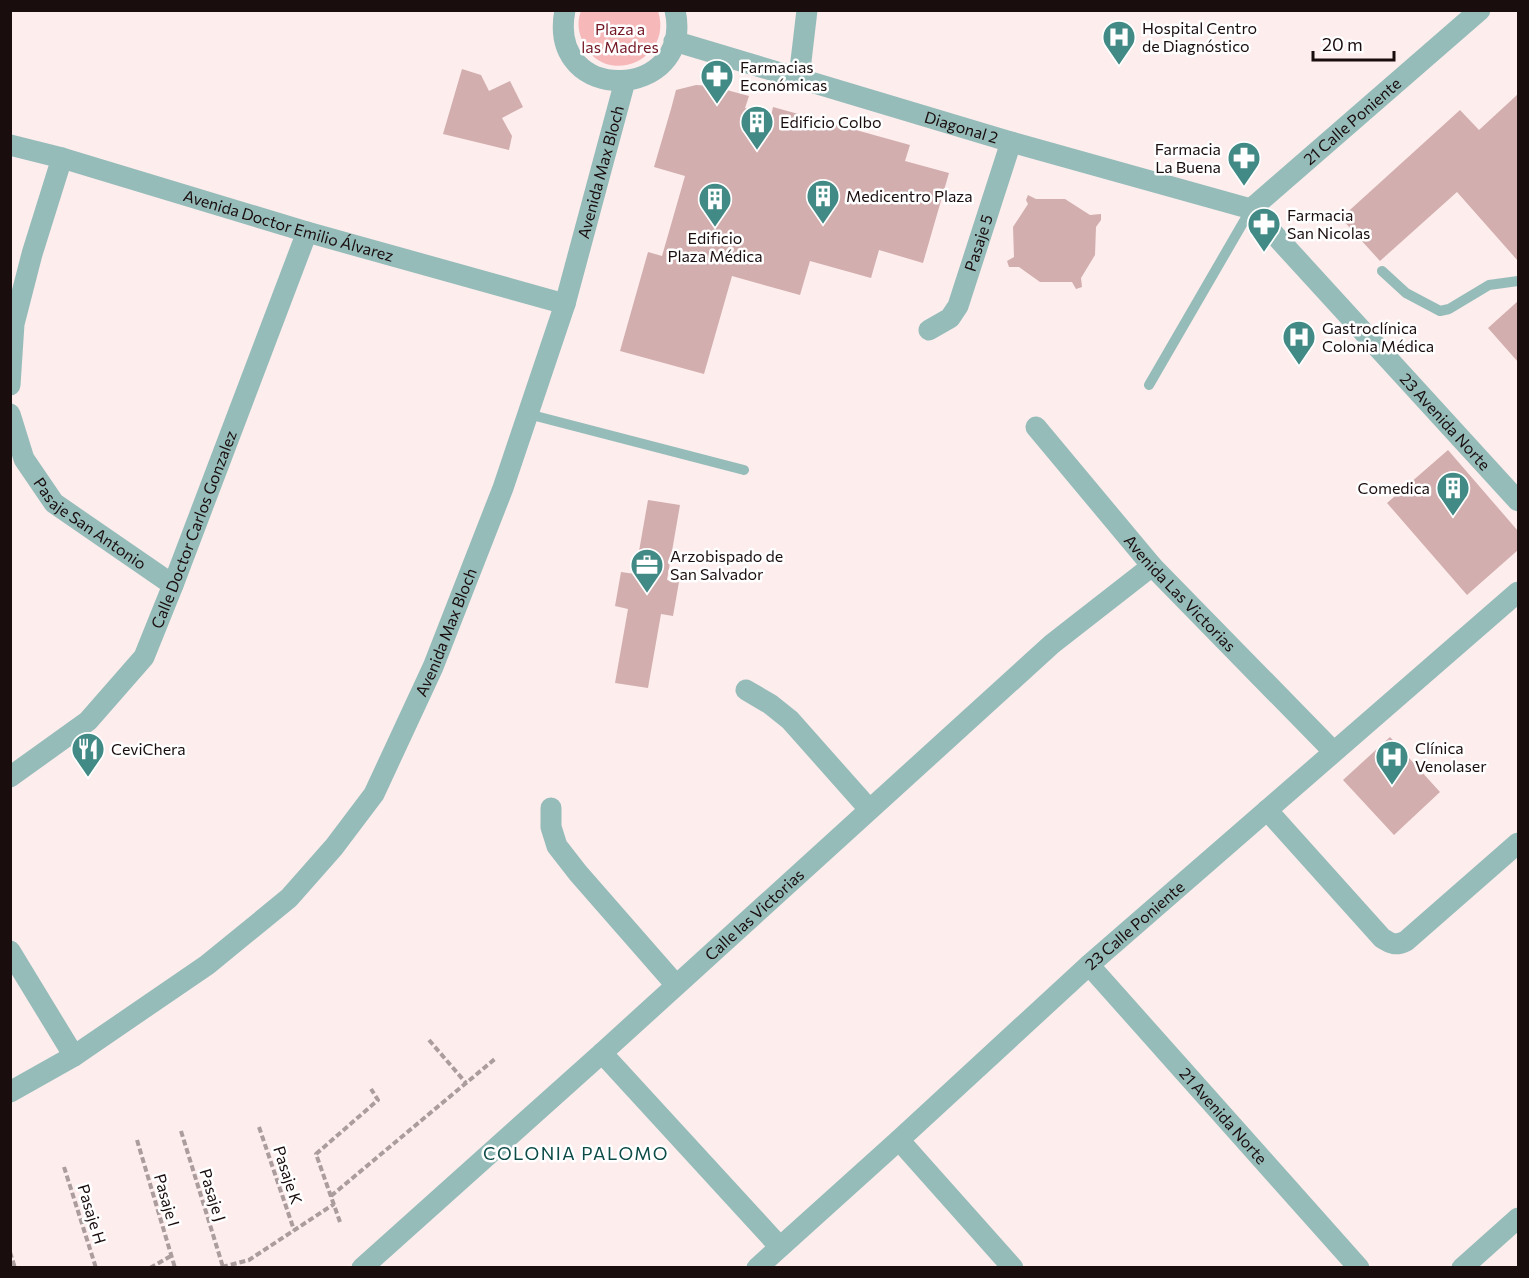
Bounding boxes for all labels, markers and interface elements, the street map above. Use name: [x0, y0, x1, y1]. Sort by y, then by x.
place label: Hospital Centro de Diagnóstico: [1142, 18, 1257, 55]
park label: Plaza a las Madres: [581, 19, 659, 56]
hospital icon: Hospital Centro de Diagnóstico: [1101, 19, 1137, 66]
scale bar: [1313, 24, 1394, 62]
text: 20 m: [1322, 33, 1363, 55]
place label: Farmacias Económicas: [740, 57, 827, 94]
pharmacy icon: Farmacias Económicas: [699, 58, 735, 105]
street label: 21 Calle Poniente: [1299, 73, 1404, 168]
street label: Avenida Max Bloch: [573, 103, 627, 240]
building icon: Edificio Colbo: [739, 104, 775, 151]
street label: Diagonal 2: [922, 107, 1001, 147]
place label: Edificio Colbo: [780, 112, 882, 131]
place label: Farmacia La Buena: [1155, 139, 1221, 176]
pharmacy icon: Farmacia La Buena: [1226, 140, 1262, 187]
building icon: Medicentro Plaza: [805, 178, 841, 225]
building icon: Edificio Plaza Médica: [697, 181, 733, 228]
street label: Avenida Doctor Emilio Álvarez: [181, 185, 396, 265]
place label: Medicentro Plaza: [846, 186, 973, 205]
place label: Farmacia San Nicolas: [1287, 205, 1370, 242]
pharmacy icon: Farmacia San Nicolas: [1246, 206, 1282, 253]
street label: Pasaje 5: [960, 212, 996, 274]
place label: Edificio Plaza Médica: [667, 228, 763, 265]
place label: Gastroclínica Colonia Médica: [1322, 318, 1434, 355]
hospital icon: Gastroclínica Colonia Médica: [1281, 319, 1317, 366]
street label: 23 Avenida Norte: [1397, 369, 1495, 474]
street label: Calle Doctor Carlos Gonzalez: [147, 427, 240, 631]
building icon: Comedica: [1435, 470, 1471, 517]
street label: Pasaje San Antonio: [30, 474, 150, 573]
place label: Comedica: [1357, 478, 1430, 497]
street label: Avenida Las Victorias: [1121, 530, 1240, 655]
place label: Arzobispado de San Salvador: [670, 546, 783, 583]
office icon: Arzobispado de San Salvador: [629, 547, 665, 594]
street label: Avenida Max Bloch: [411, 565, 480, 699]
restaurant icon: CeviChera: [70, 731, 106, 778]
place label: Clínica Venolaser: [1415, 738, 1487, 775]
place label: CeviChera: [111, 739, 186, 758]
hospital icon: Clínica Venolaser: [1374, 739, 1410, 786]
street label: Calle las Victorias: [701, 864, 807, 964]
street label: 23 Calle Poniente: [1081, 877, 1188, 973]
street label: 21 Avenida Norte: [1176, 1063, 1272, 1168]
district label: COLONIA PALOMO: [483, 1142, 669, 1164]
street label: Pasaje K: [270, 1143, 307, 1207]
street label: Pasaje J: [196, 1166, 231, 1224]
street label: Pasaje I: [151, 1171, 184, 1228]
street label: Pasaje H: [74, 1182, 111, 1246]

